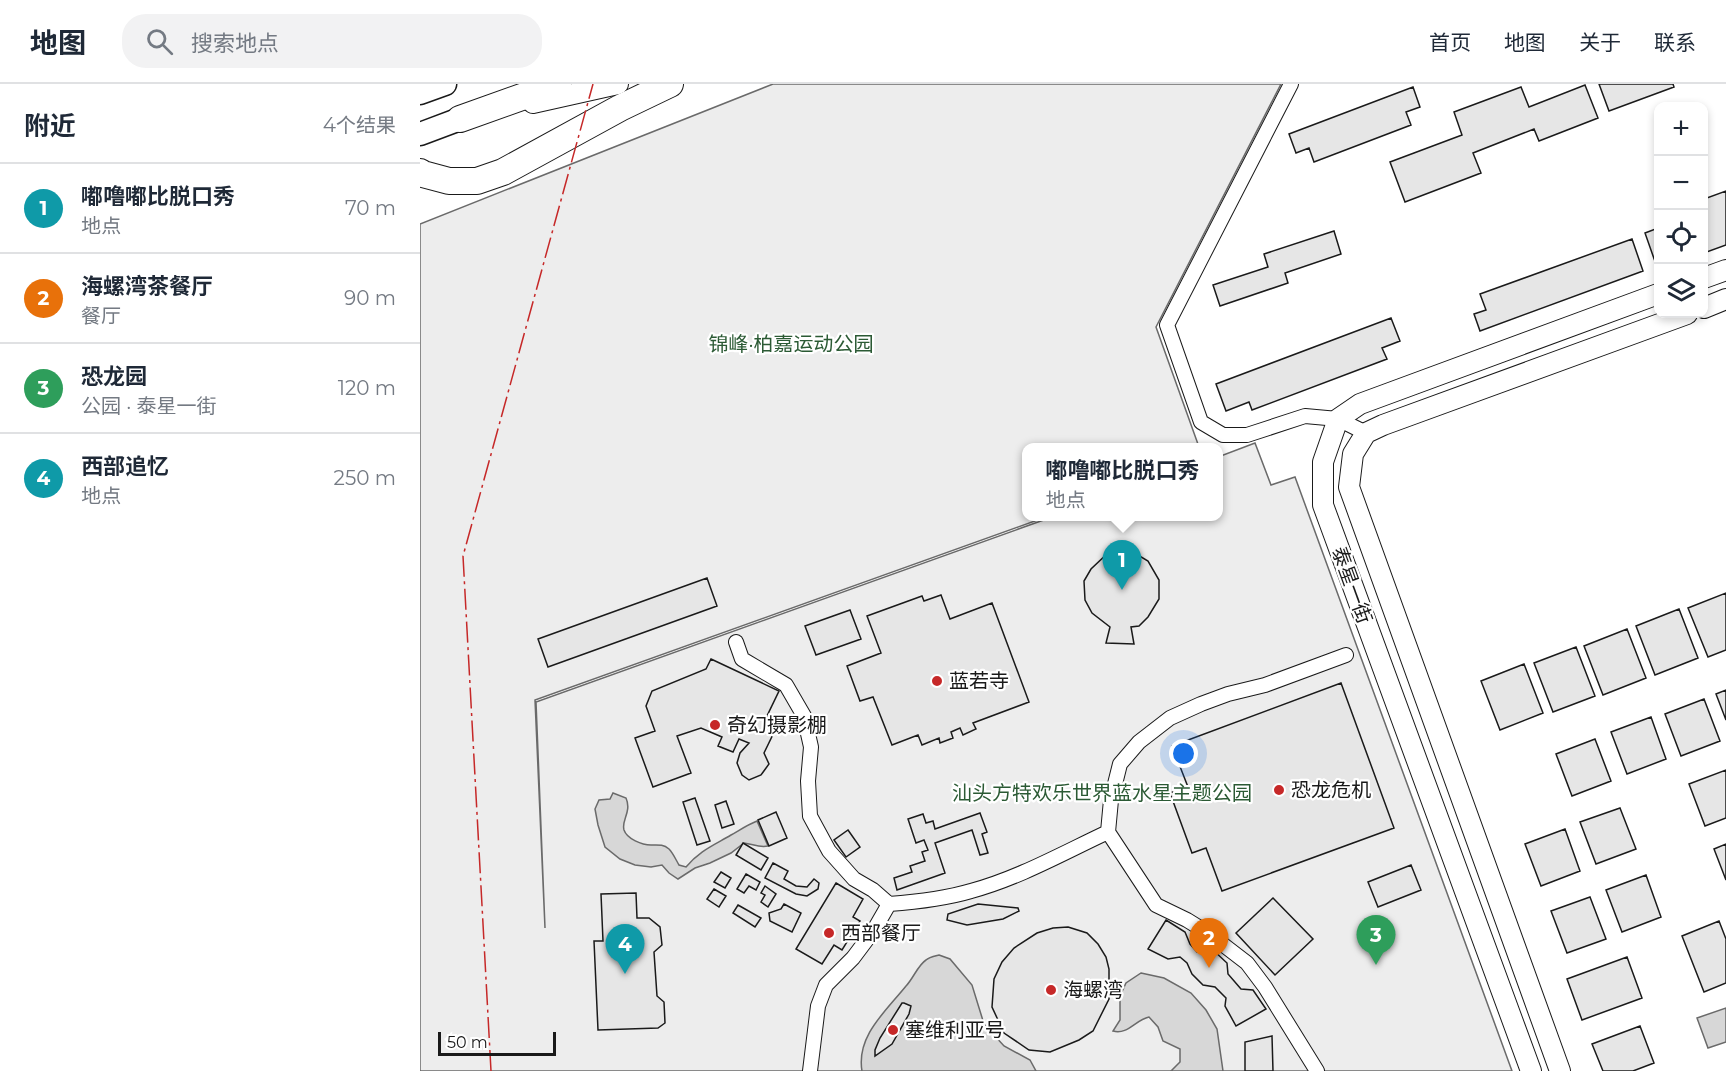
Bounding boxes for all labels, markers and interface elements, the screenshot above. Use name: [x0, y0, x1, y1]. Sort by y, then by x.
search box: [122, 14, 542, 68]
icon: search: [143, 25, 176, 58]
text: 地图: [30, 26, 86, 60]
text: 搜索地点: [191, 30, 279, 57]
text: 首页: [1429, 30, 1471, 55]
text: 地图: [1504, 30, 1546, 55]
text: 关于: [1579, 30, 1621, 55]
text: 联系: [1654, 30, 1696, 55]
map controls: [1654, 102, 1708, 318]
button: +: [1654, 102, 1708, 156]
text: 附近: [24, 110, 76, 142]
text: 4个结果: [323, 113, 396, 137]
button: −: [1654, 156, 1708, 210]
text: 嘟噜嘟比脱口秀: [81, 183, 235, 210]
text: 1: [40, 196, 47, 220]
text: 70 m: [345, 196, 396, 220]
button: locate: [1654, 210, 1708, 264]
text: 地点: [81, 214, 121, 238]
button: layers: [1654, 264, 1708, 318]
text: 海螺湾茶餐厅: [81, 273, 213, 300]
text: 2: [38, 286, 49, 310]
text: 90 m: [344, 286, 396, 310]
text: 餐厅: [81, 304, 121, 328]
park label: 锦峰·柏嘉运动公园: [708, 332, 874, 356]
text: 恐龙园: [81, 363, 147, 390]
text: 3: [38, 376, 49, 400]
text: 120 m: [338, 376, 396, 400]
text: 公园 · 泰星一街: [81, 394, 217, 418]
popup: [1022, 443, 1223, 521]
text: 西部追忆: [81, 453, 169, 480]
text: 嘟噜嘟比脱口秀: [1045, 457, 1200, 484]
text: 4: [37, 466, 50, 490]
text: 250 m: [334, 466, 396, 490]
text: 地点: [81, 484, 121, 508]
text: 地点: [1045, 488, 1085, 512]
pin: 1: [1102, 540, 1142, 590]
street label: 泰星一街: [1327, 543, 1377, 627]
place label: 蓝若寺: [949, 669, 1009, 693]
marker: 蓝若寺: [930, 674, 944, 688]
place label: 奇幻摄影棚: [727, 713, 827, 737]
marker: 奇幻摄影棚: [708, 718, 722, 732]
your location: [1169, 739, 1198, 768]
place label: 恐龙危机: [1291, 778, 1371, 802]
park label: 汕头方特欢乐世界蓝水星主题公园: [952, 781, 1252, 805]
marker: 恐龙危机: [1272, 783, 1286, 797]
pin: 3: [1356, 916, 1396, 965]
pin: 2: [1190, 918, 1228, 968]
place label: 西部餐厅: [841, 921, 921, 945]
pin: 4: [606, 924, 644, 974]
marker: 西部餐厅: [822, 926, 836, 940]
place label: 海螺湾: [1063, 978, 1123, 1002]
marker: 海螺湾: [1044, 983, 1058, 997]
place label: 塞维利亚号: [905, 1018, 1005, 1042]
marker: 塞维利亚号: [886, 1023, 900, 1037]
scale bar: [438, 1029, 556, 1056]
text: 50 m: [447, 1033, 488, 1052]

